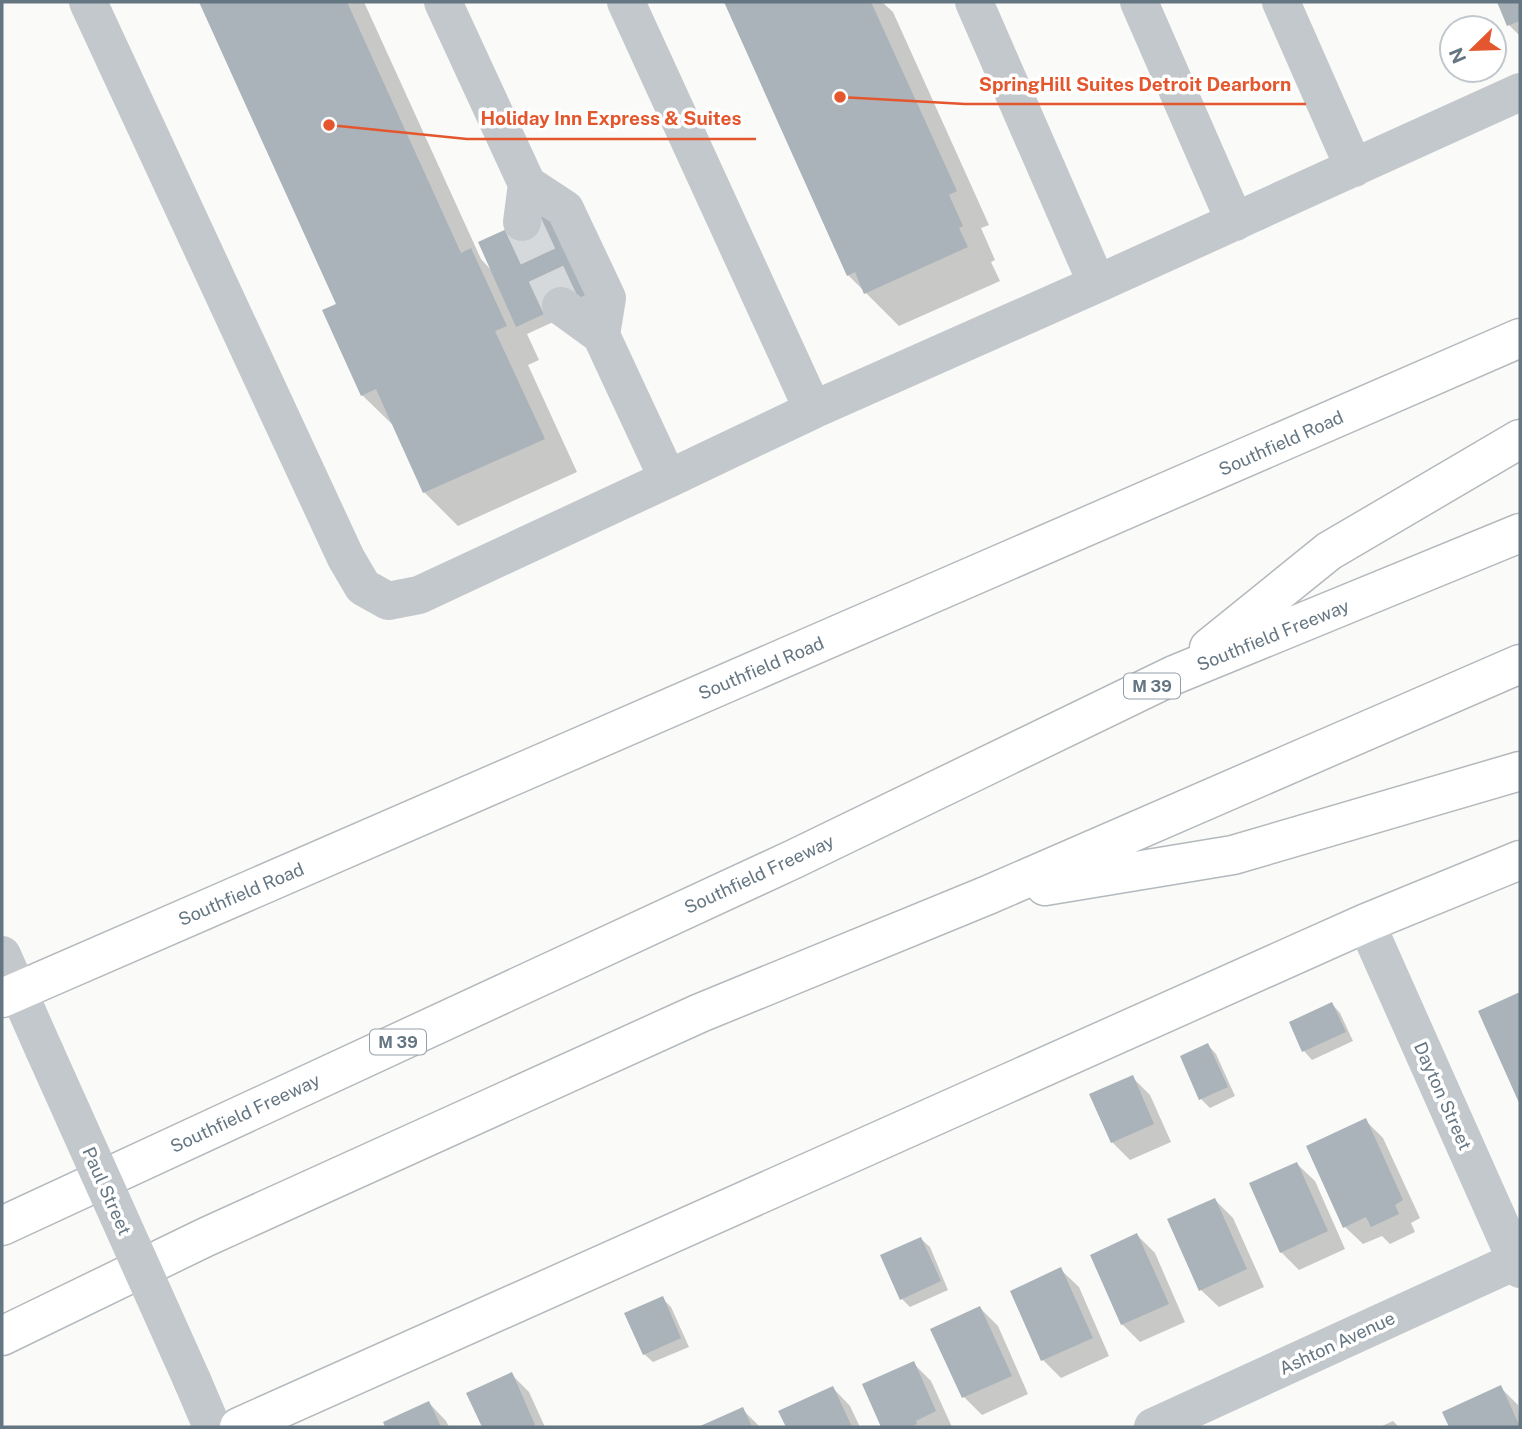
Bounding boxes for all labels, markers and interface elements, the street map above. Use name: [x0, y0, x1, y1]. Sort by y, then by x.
north arrow: [1438, 14, 1508, 84]
text: N: [1444, 45, 1470, 67]
callout: SpringHill Suites Detroit Dearborn: [965, 64, 1306, 104]
text: SpringHill Suites Detroit Dearborn: [979, 73, 1291, 95]
callout: Holiday Inn Express & Suites: [467, 99, 756, 139]
text: Holiday Inn Express & Suites: [481, 107, 741, 129]
street label: Southfield Road: [1215, 406, 1347, 480]
street label: Southfield Freeway: [1194, 595, 1353, 675]
street label: Southfield Road: [695, 632, 827, 704]
road number: M 39: [1124, 674, 1180, 698]
street label: Southfield Freeway: [681, 830, 837, 918]
street label: Southfield Road: [175, 858, 307, 930]
road number: M 39: [370, 1030, 426, 1054]
street label: Dayton Street: [1410, 1039, 1476, 1153]
street label: Southfield Freeway: [167, 1069, 323, 1157]
street label: Paul Street: [78, 1144, 136, 1238]
street label: Ashton Avenue: [1276, 1307, 1398, 1379]

